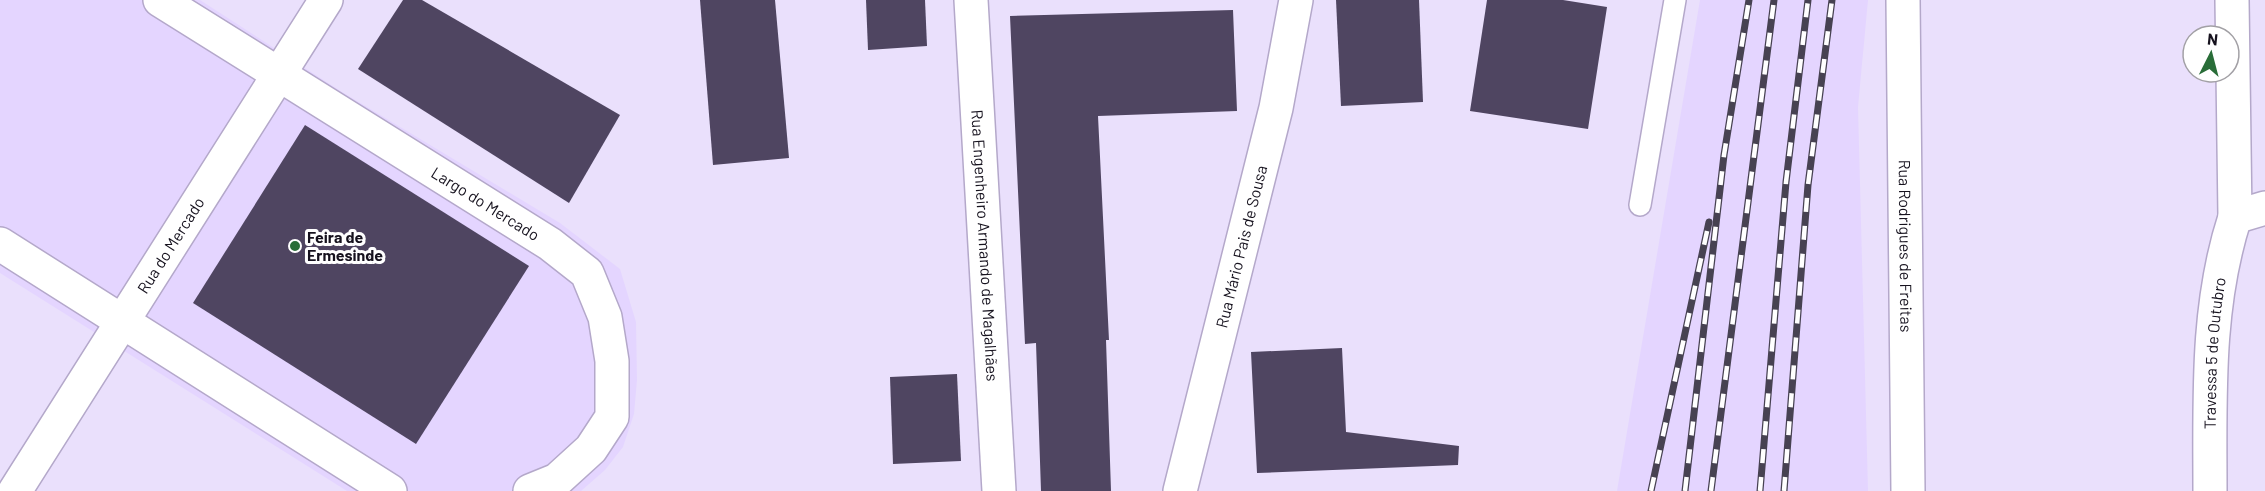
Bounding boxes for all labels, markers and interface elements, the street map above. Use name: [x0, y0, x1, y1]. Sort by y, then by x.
north arrow: [2181, 24, 2241, 84]
text: N: [2206, 29, 2219, 49]
street label: Rua Engenheiro Armando de Magalhães: [968, 109, 1003, 382]
street label: Rua Rodrigues de Freitas: [1896, 159, 1916, 332]
street label: Largo do Mercado: [428, 162, 543, 244]
street label: Rua Mário Pais de Sousa: [1211, 163, 1270, 330]
street label: Rua do Mercado: [133, 193, 208, 297]
place label: Feira de Ermesinde: [307, 227, 383, 264]
marker: Feira de Ermesinde: [288, 239, 302, 253]
street label: Travessa 5 de Outubro: [2200, 276, 2229, 429]

